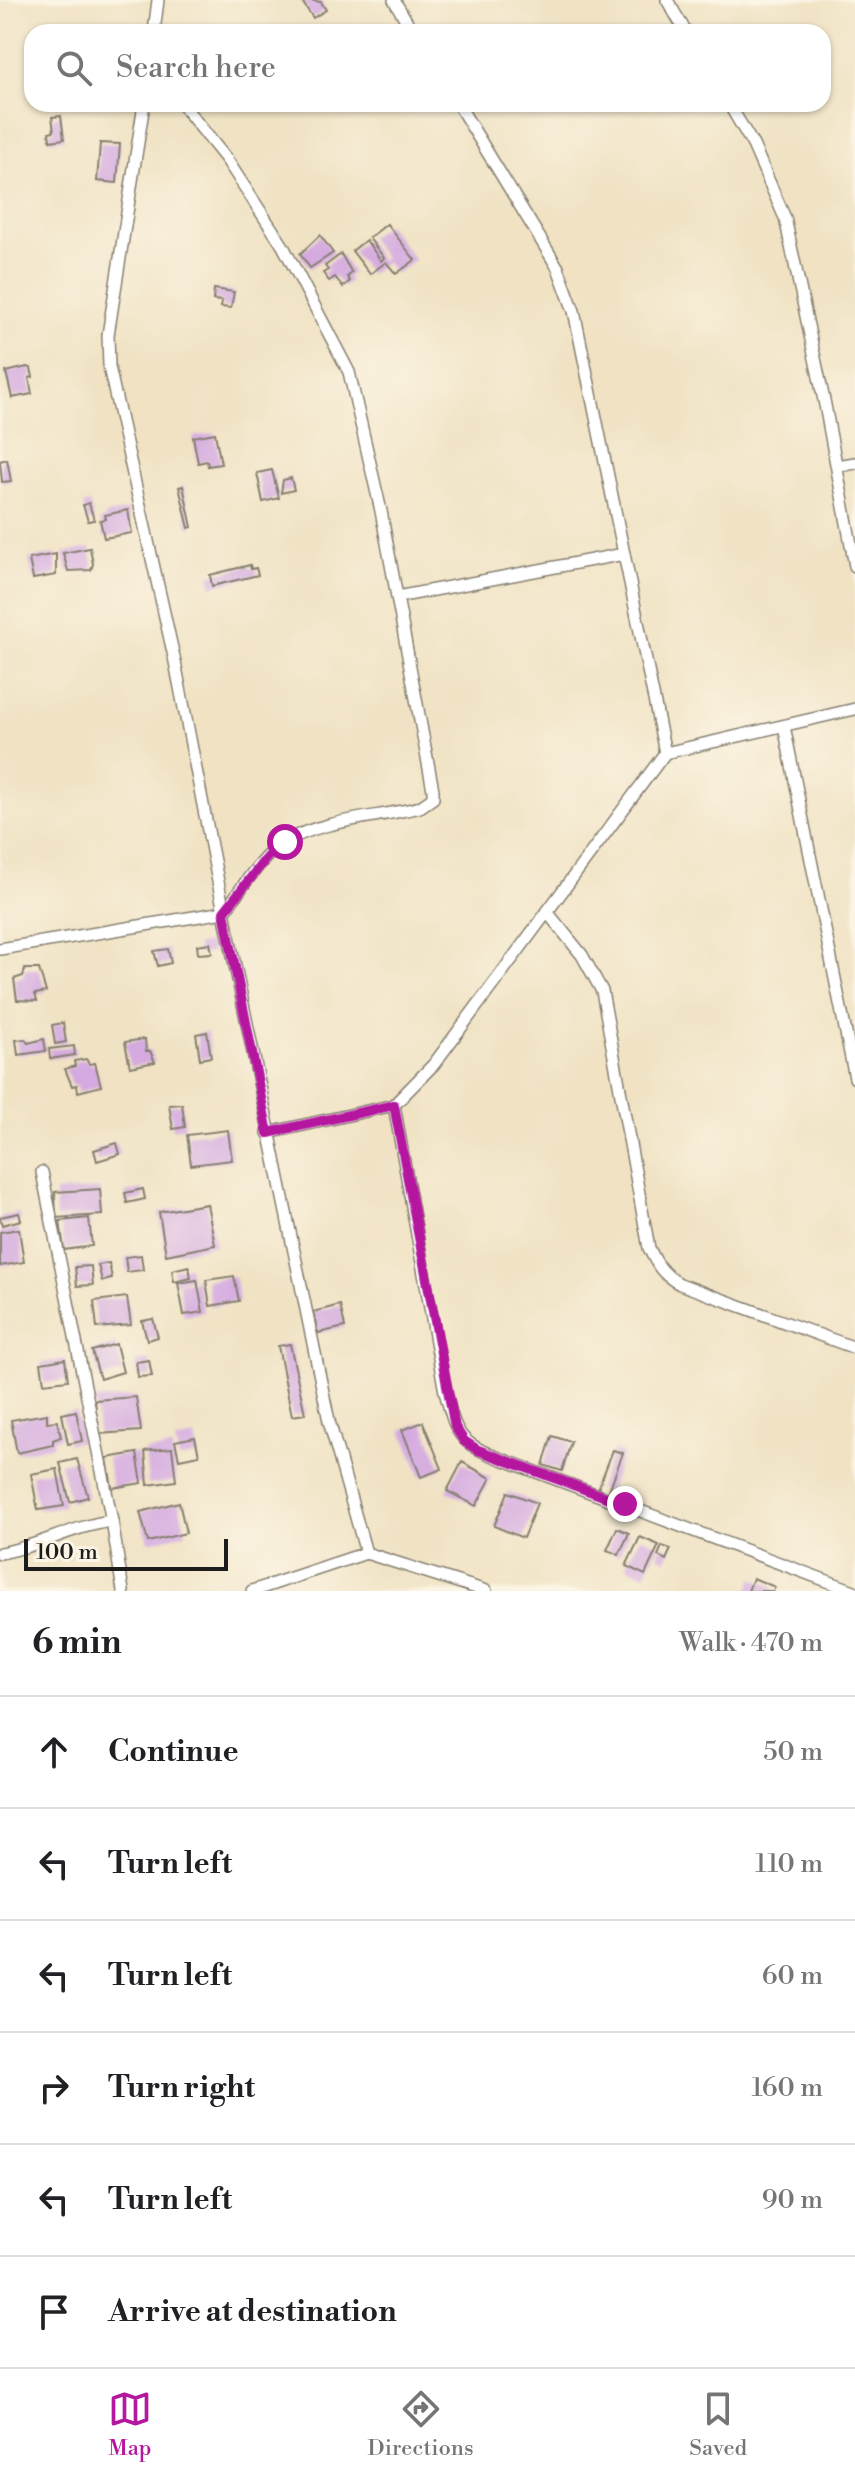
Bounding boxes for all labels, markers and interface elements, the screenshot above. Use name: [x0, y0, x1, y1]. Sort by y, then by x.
search box: [24, 24, 831, 112]
icon: search: [52, 46, 96, 90]
text: Search here: [116, 49, 276, 87]
route start: [267, 824, 303, 860]
route end: [607, 1486, 643, 1522]
scale bar: [24, 1535, 228, 1571]
text: 100 m: [36, 1539, 98, 1566]
text: 6 min: [32, 1622, 122, 1664]
text: Walk · 470 m: [679, 1627, 823, 1659]
icon: ahead: [32, 1730, 76, 1774]
text: Continue: [108, 1733, 239, 1771]
text: 50 m: [763, 1736, 823, 1768]
icon: left: [32, 1842, 76, 1886]
text: Turn left: [108, 1845, 232, 1883]
text: 110 m: [755, 1848, 823, 1880]
icon: left: [32, 1954, 76, 1998]
text: Turn left: [108, 1957, 232, 1995]
text: 60 m: [762, 1960, 823, 1992]
icon: right: [32, 2066, 76, 2110]
text: Turn right: [108, 2069, 255, 2107]
text: 160 m: [752, 2072, 823, 2104]
icon: left: [32, 2178, 76, 2222]
text: Turn left: [108, 2181, 232, 2219]
text: 90 m: [762, 2184, 823, 2216]
icon: arrive: [32, 2290, 76, 2334]
text: Arrive at destination: [108, 2293, 397, 2331]
tab: Map: [108, 2387, 152, 2462]
tab: Directions: [368, 2387, 474, 2462]
tab: Saved: [689, 2387, 747, 2462]

